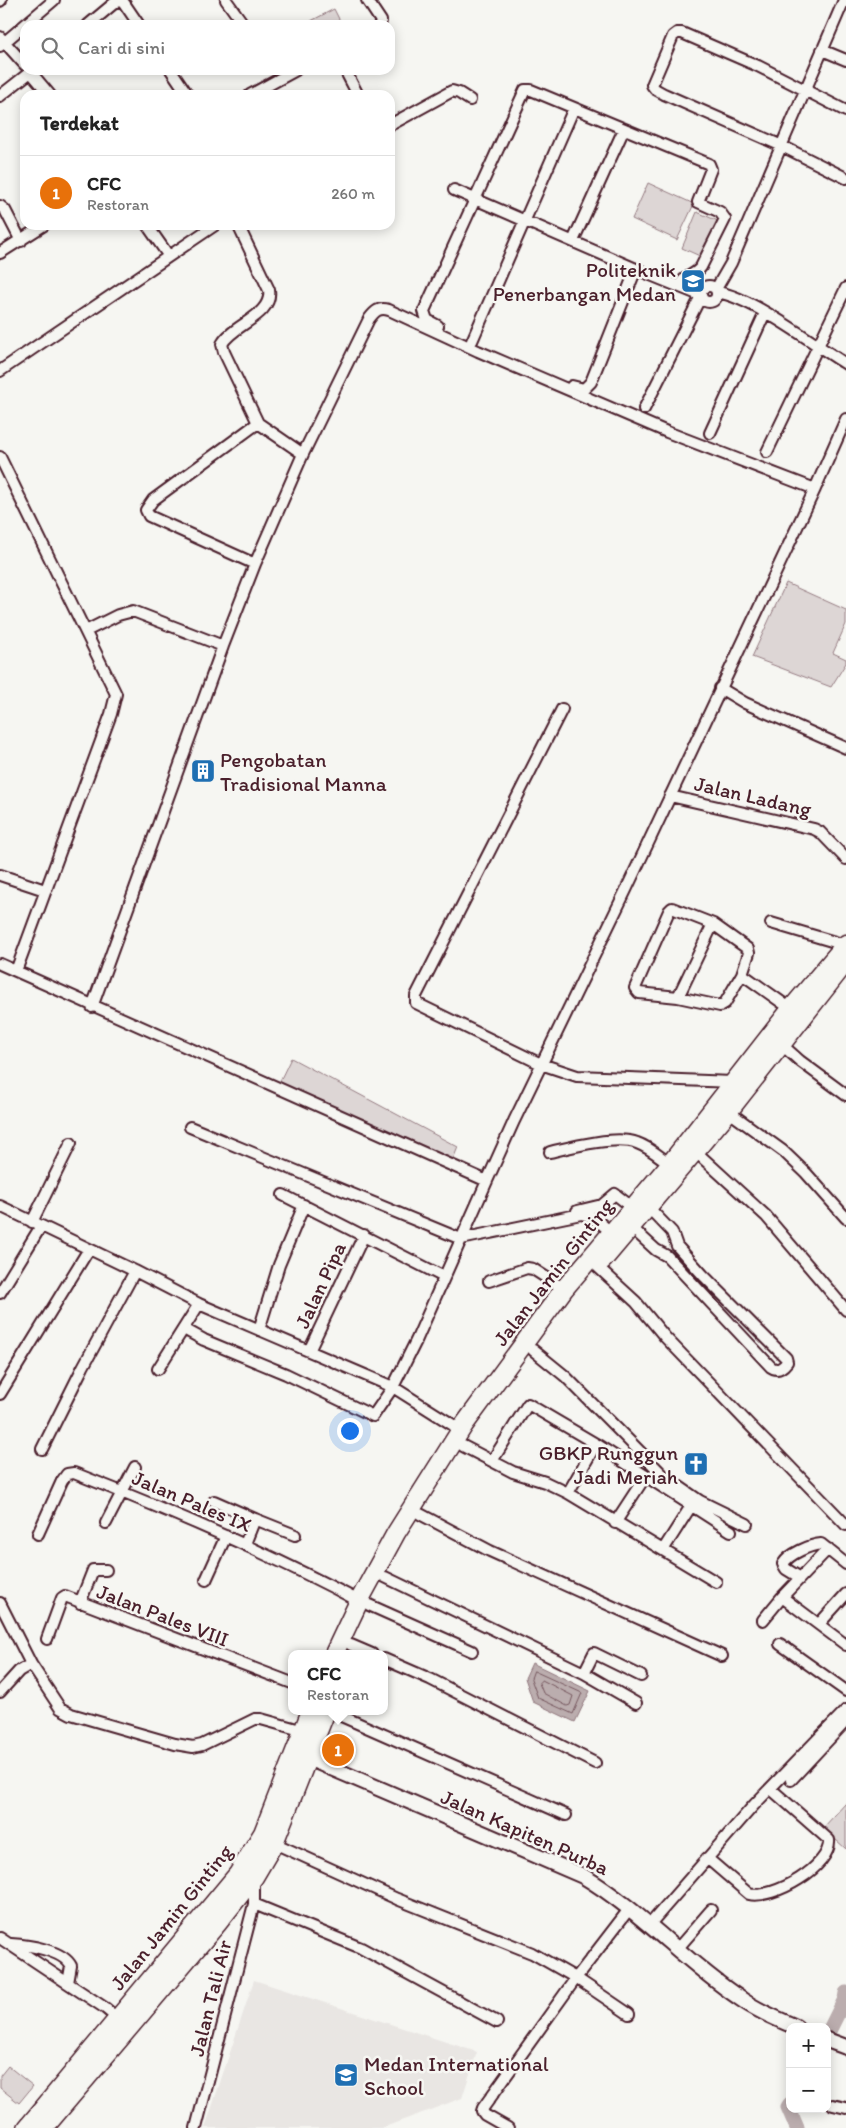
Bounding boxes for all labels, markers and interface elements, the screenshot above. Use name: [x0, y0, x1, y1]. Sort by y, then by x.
search box: [20, 20, 395, 75]
icon: search: [38, 34, 66, 62]
text: Cari di sini: [78, 36, 165, 59]
text: Terdekat: [40, 110, 119, 135]
text: CFC: [87, 172, 121, 195]
text: 1: [52, 184, 60, 203]
text: 260 m: [331, 184, 375, 203]
text: Restoran: [87, 195, 149, 214]
place label: Politeknik Penerbangan Medan: [493, 257, 676, 306]
school or university icon: Politeknik Penerbangan Medan: [680, 268, 706, 294]
place label: Pengobatan Tradisional Manna: [220, 747, 387, 796]
building icon: Pengobatan Tradisional Manna: [190, 758, 216, 784]
street label: Jalan Ladang: [692, 770, 814, 822]
street label: Jalan Jamin Ginting: [488, 1193, 618, 1351]
street label: Jalan Pipa: [289, 1238, 351, 1332]
your location: [337, 1418, 363, 1444]
place label: GBKP Runggun Jadi Meriah: [539, 1440, 678, 1489]
church icon: GBKP Runggun Jadi Meriah: [683, 1451, 709, 1477]
street label: Jalan Pales IX: [129, 1465, 256, 1538]
street label: Jalan Pales VIII: [93, 1578, 233, 1652]
popup: [288, 1650, 388, 1715]
text: CFC: [307, 1662, 341, 1685]
text: Restoran: [307, 1685, 369, 1704]
pin: 1: [322, 1731, 354, 1769]
street label: Jalan Kapiten Purba: [437, 1784, 613, 1880]
street label: Jalan Jamin Ginting: [105, 1839, 238, 1995]
street label: Jalan Tali Air: [183, 1937, 237, 2059]
map controls: [786, 2023, 831, 2113]
button: +: [786, 2023, 831, 2068]
place label: Medan International School: [364, 2051, 549, 2100]
school or university icon: Medan International School: [333, 2062, 359, 2088]
button: −: [786, 2068, 831, 2113]

